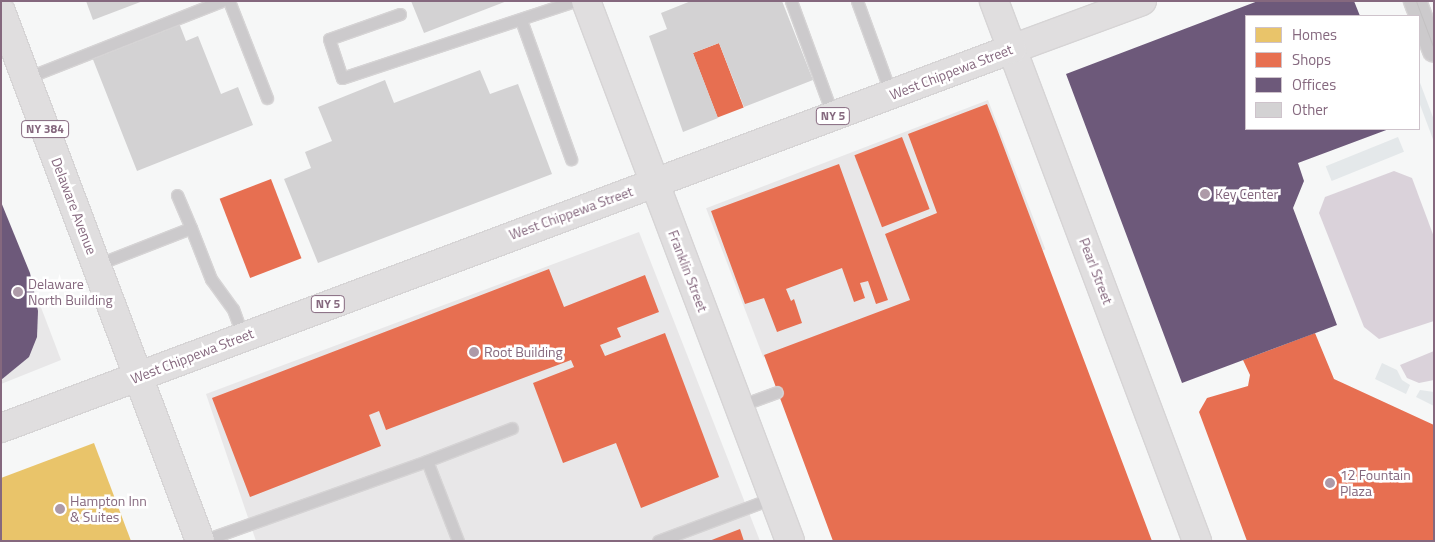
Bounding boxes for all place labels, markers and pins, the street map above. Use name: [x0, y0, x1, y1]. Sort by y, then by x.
place label: Key Center: [1215, 186, 1278, 202]
marker: Key Center: [1199, 188, 1211, 200]
place label: Delaware North Building: [28, 276, 113, 308]
marker: Delaware North Building: [12, 286, 24, 298]
place label: Root Building: [484, 344, 563, 360]
marker: Root Building: [468, 346, 480, 358]
place label: 12 Fountain Plaza: [1340, 467, 1411, 500]
marker: 12 Fountain Plaza: [1324, 477, 1336, 489]
place label: Hampton Inn & Suites: [70, 493, 147, 526]
marker: Hampton Inn & Suites: [54, 503, 66, 515]

